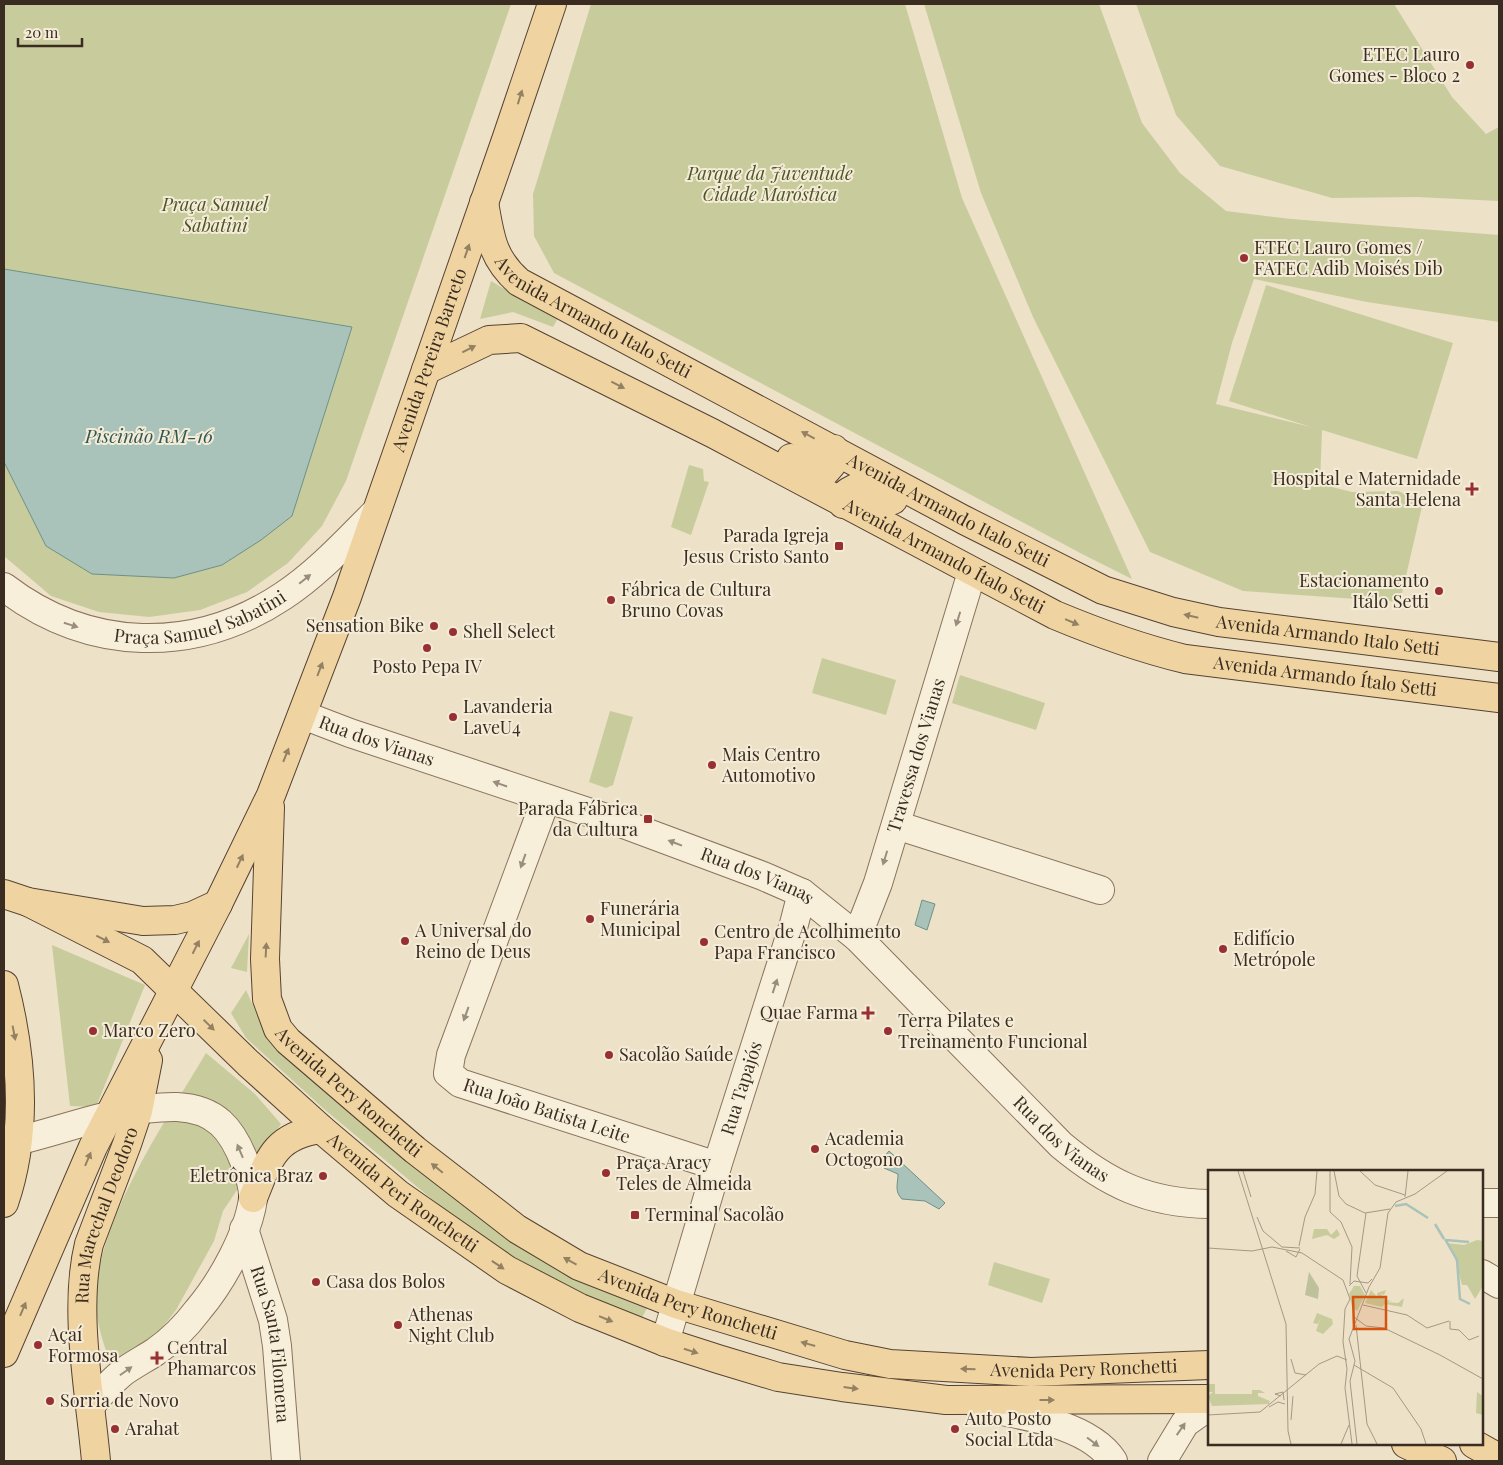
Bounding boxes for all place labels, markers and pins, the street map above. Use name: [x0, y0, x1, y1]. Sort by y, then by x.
place label: ETEC Lauro Gomes - Bloco 2: [1329, 42, 1460, 87]
marker: ETEC Lauro Gomes - Bloco 2: [1464, 59, 1476, 71]
place label: ETEC Lauro Gomes / FATEC Adib Moisés Dib: [1254, 235, 1443, 280]
marker: ETEC Lauro Gomes / FATEC Adib Moisés Dib: [1238, 252, 1250, 264]
place label: Hospital e Maternidade Santa Helena: [1272, 466, 1461, 511]
marker: Hospital e Maternidade Santa Helena: [1465, 482, 1479, 496]
place label: Parada Igreja Jesus Cristo Santo: [682, 523, 829, 568]
marker: Parada Igreja Jesus Cristo Santo: [833, 540, 845, 552]
place label: Estacionamento Itálo Setti: [1299, 568, 1429, 613]
place label: Fábrica de Cultura Bruno Covas: [621, 577, 771, 622]
marker: Estacionamento Itálo Setti: [1433, 585, 1445, 597]
marker: Fábrica de Cultura Bruno Covas: [605, 594, 617, 606]
place label: Sensation Bike: [306, 613, 424, 637]
place label: Shell Select: [463, 619, 556, 643]
marker: Sensation Bike: [428, 620, 440, 632]
marker: Shell Select: [447, 626, 459, 638]
marker: Posto Pepa IV: [421, 642, 433, 654]
place label: Posto Pepa IV: [372, 654, 482, 678]
place label: Lavanderia LaveU4: [463, 694, 553, 739]
marker: Lavanderia LaveU4: [447, 711, 459, 723]
place label: Mais Centro Automotivo: [721, 742, 821, 787]
marker: Mais Centro Automotivo: [706, 759, 718, 771]
place label: Parada Fábrica da Cultura: [518, 796, 638, 841]
marker: Parada Fábrica da Cultura: [642, 813, 654, 825]
place label: Funerária Municipal: [600, 896, 681, 941]
marker: Funerária Municipal: [584, 913, 596, 925]
place label: A Universal do Reino de Deus: [414, 918, 532, 963]
place label: Centro de Acolhimento Papa Francisco: [714, 919, 901, 964]
place label: Edifício Metrópole: [1233, 926, 1316, 971]
marker: A Universal do Reino de Deus: [399, 935, 411, 947]
marker: Centro de Acolhimento Papa Francisco: [698, 936, 710, 948]
marker: Edifício Metrópole: [1217, 943, 1229, 955]
place label: Quae Farma: [760, 1000, 858, 1024]
marker: Quae Farma: [862, 1007, 874, 1019]
place label: Terra Pilates e Treinamento Funcional: [898, 1008, 1088, 1053]
place label: Marco Zero: [103, 1018, 196, 1042]
marker: Marco Zero: [87, 1025, 99, 1037]
marker: Terra Pilates e Treinamento Funcional: [882, 1025, 894, 1037]
place label: Sacolão Saúde: [619, 1042, 733, 1066]
marker: Sacolão Saúde: [603, 1049, 615, 1061]
place label: Academia Octogono: [824, 1126, 904, 1171]
marker: Academia Octogono: [809, 1143, 821, 1155]
place label: Praça Aracy Teles de Almeida: [616, 1150, 752, 1195]
place label: Eletrônica Braz: [189, 1163, 313, 1187]
marker: Praça Aracy Teles de Almeida: [600, 1167, 612, 1179]
marker: Eletrônica Braz: [317, 1170, 329, 1182]
place label: Terminal Sacolão: [645, 1202, 784, 1226]
marker: Terminal Sacolão: [629, 1209, 641, 1221]
place label: Casa dos Bolos: [326, 1269, 445, 1293]
marker: Casa dos Bolos: [310, 1276, 322, 1288]
place label: Athenas Night Club: [407, 1302, 495, 1347]
marker: Athenas Night Club: [392, 1319, 404, 1331]
place label: Açaí Formosa: [47, 1322, 119, 1367]
place label: Central Phamarcos: [167, 1335, 256, 1380]
marker: Açaí Formosa: [32, 1339, 44, 1351]
marker: Central Phamarcos: [151, 1352, 163, 1364]
place label: Sorria de Novo: [60, 1388, 179, 1412]
marker: Sorria de Novo: [44, 1395, 56, 1407]
place label: Auto Posto Social Ltda: [964, 1406, 1054, 1451]
place label: Arahat: [124, 1416, 180, 1440]
marker: Arahat: [109, 1423, 121, 1435]
marker: Auto Posto Social Ltda: [949, 1423, 961, 1435]

